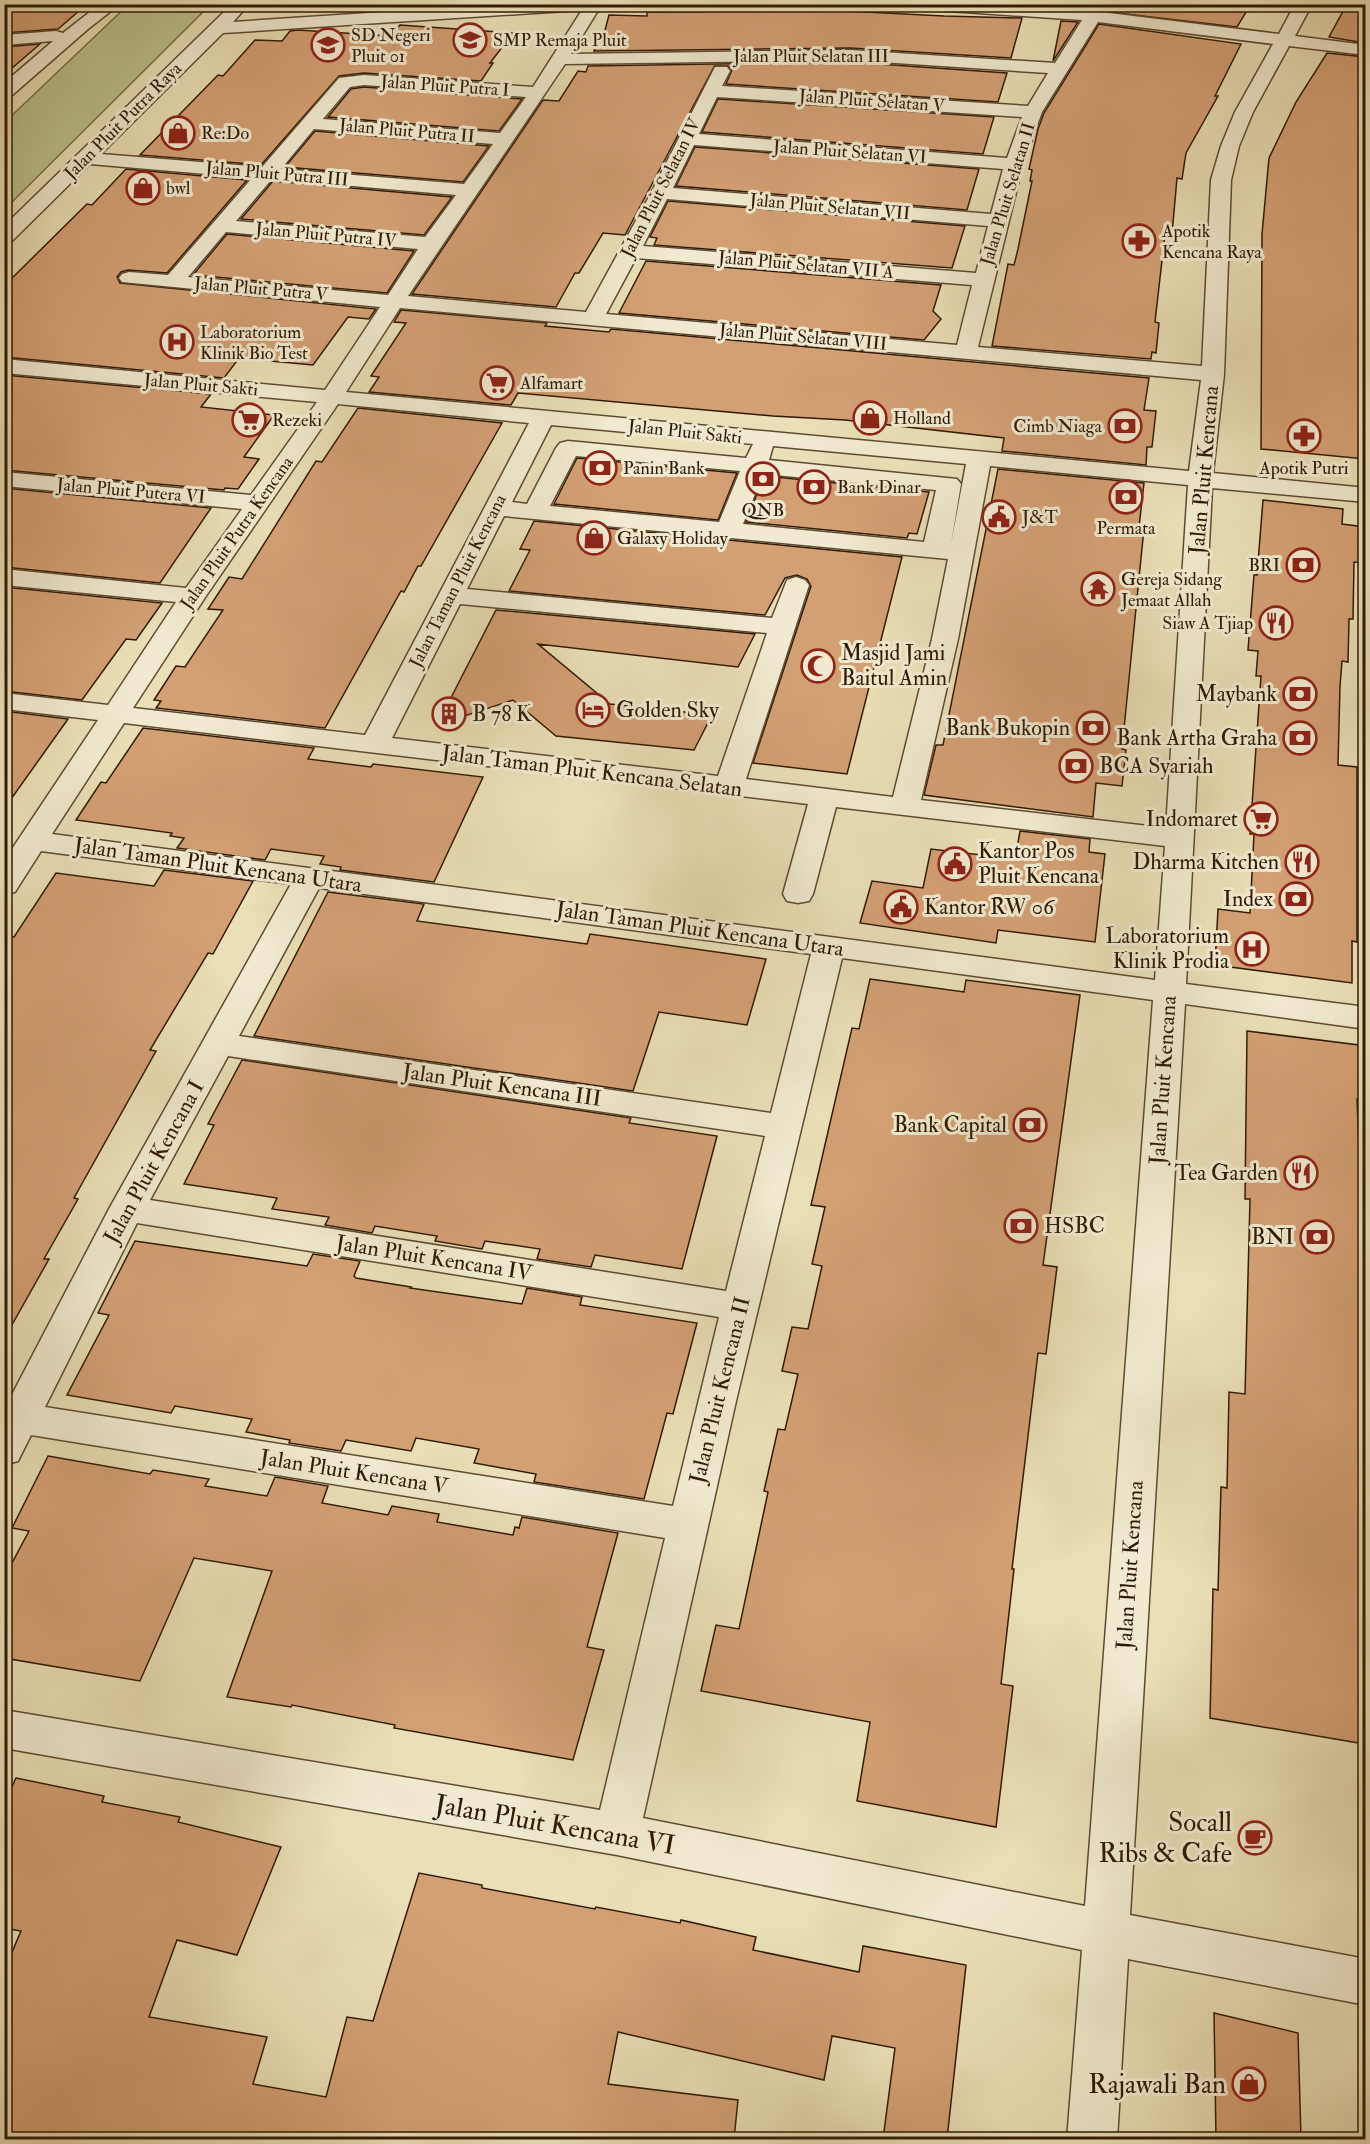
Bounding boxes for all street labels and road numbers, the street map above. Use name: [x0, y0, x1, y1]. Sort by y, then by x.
street label: Jalan Pluit Selatan III: [732, 45, 889, 68]
street label: Jalan Pluit Putra Raya: [59, 57, 187, 185]
street label: Jalan Pluit Putra I: [379, 70, 510, 102]
street label: Jalan Pluit Selatan V: [797, 84, 947, 118]
street label: Jalan Pluit Selatan IV: [615, 113, 707, 263]
street label: Jalan Pluit Putra II: [337, 114, 476, 148]
street label: Jalan Pluit Selatan II: [975, 120, 1041, 269]
street label: Jalan Pluit Selatan VI: [771, 135, 928, 169]
street label: Jalan Pluit Putra III: [204, 156, 349, 192]
street label: Jalan Pluit Selatan VII: [748, 188, 911, 225]
street label: Jalan Pluit Putra IV: [254, 217, 399, 253]
street label: Jalan Pluit Selatan VII A: [716, 246, 895, 284]
street label: Jalan Pluit Putra V: [192, 272, 330, 306]
street label: Jalan Pluit Selatan VIII: [717, 318, 888, 356]
street label: Jalan Pluit Sakti: [142, 368, 259, 401]
street label: Jalan Pluit Kencana: [1183, 384, 1225, 557]
street label: Jalan Pluit Sakti: [626, 414, 743, 449]
street label: Jalan Pluit Putra Kencana: [175, 451, 299, 615]
street label: Jalan Pluit Putera VI: [55, 473, 206, 509]
street label: Jalan Taman Pluit Kencana: [404, 490, 512, 673]
street label: Jalan Taman Pluit Kencana Selatan: [439, 739, 744, 803]
street label: Jalan Taman Pluit Kencana Utara: [71, 831, 365, 899]
street label: Jalan Taman Pluit Kencana Utara: [553, 895, 847, 963]
street label: Jalan Pluit Kencana: [1143, 994, 1183, 1166]
street label: Jalan Pluit Kencana III: [400, 1057, 603, 1113]
street label: Jalan Pluit Kencana I: [97, 1075, 211, 1250]
street label: Jalan Pluit Kencana IV: [333, 1229, 536, 1288]
street label: Jalan Pluit Kencana II: [683, 1294, 757, 1487]
street label: Jalan Pluit Kencana V: [257, 1443, 451, 1501]
street label: Jalan Pluit Kencana: [1110, 1479, 1150, 1651]
street label: Jalan Pluit Kencana VI: [431, 1787, 678, 1862]

